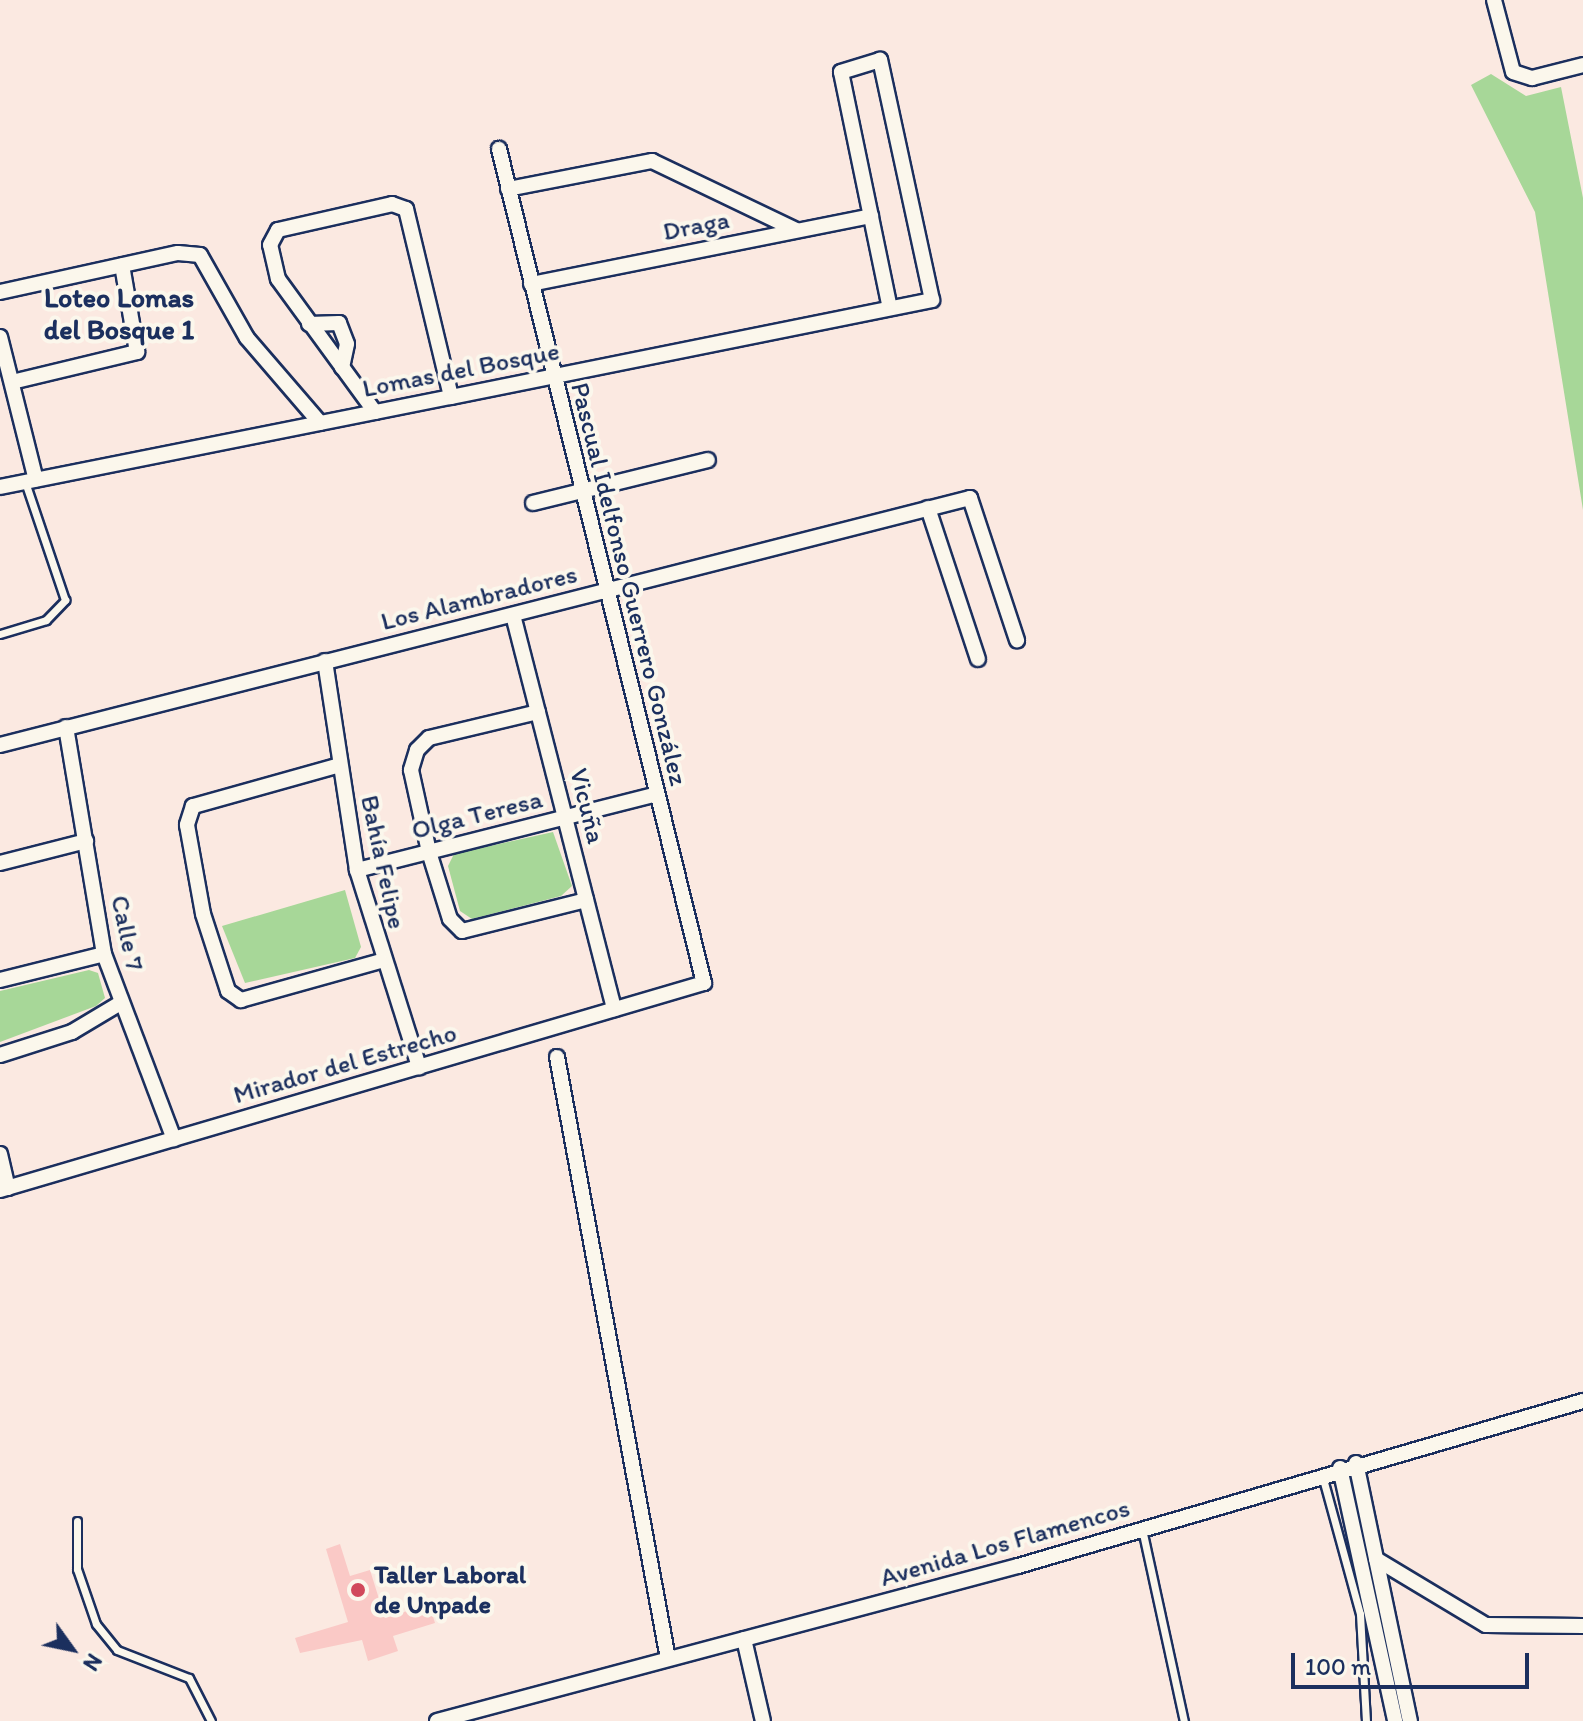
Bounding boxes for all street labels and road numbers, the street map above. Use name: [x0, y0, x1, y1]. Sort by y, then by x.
street label: Draga: [660, 204, 732, 248]
street label: Lomas del Bosque: [360, 336, 562, 404]
street label: Pascual Idelfonso Guerrero González: [564, 379, 694, 789]
street label: Los Alambradores: [378, 559, 580, 637]
street label: Vicuña: [563, 765, 611, 847]
street label: Olga Teresa: [410, 784, 544, 846]
street label: Bahía Felipe: [354, 793, 412, 931]
street label: Calle 7: [104, 893, 150, 973]
street label: Mirador del Estrecho: [230, 1017, 460, 1111]
street label: Avenida Los Flamencos: [877, 1492, 1133, 1594]

